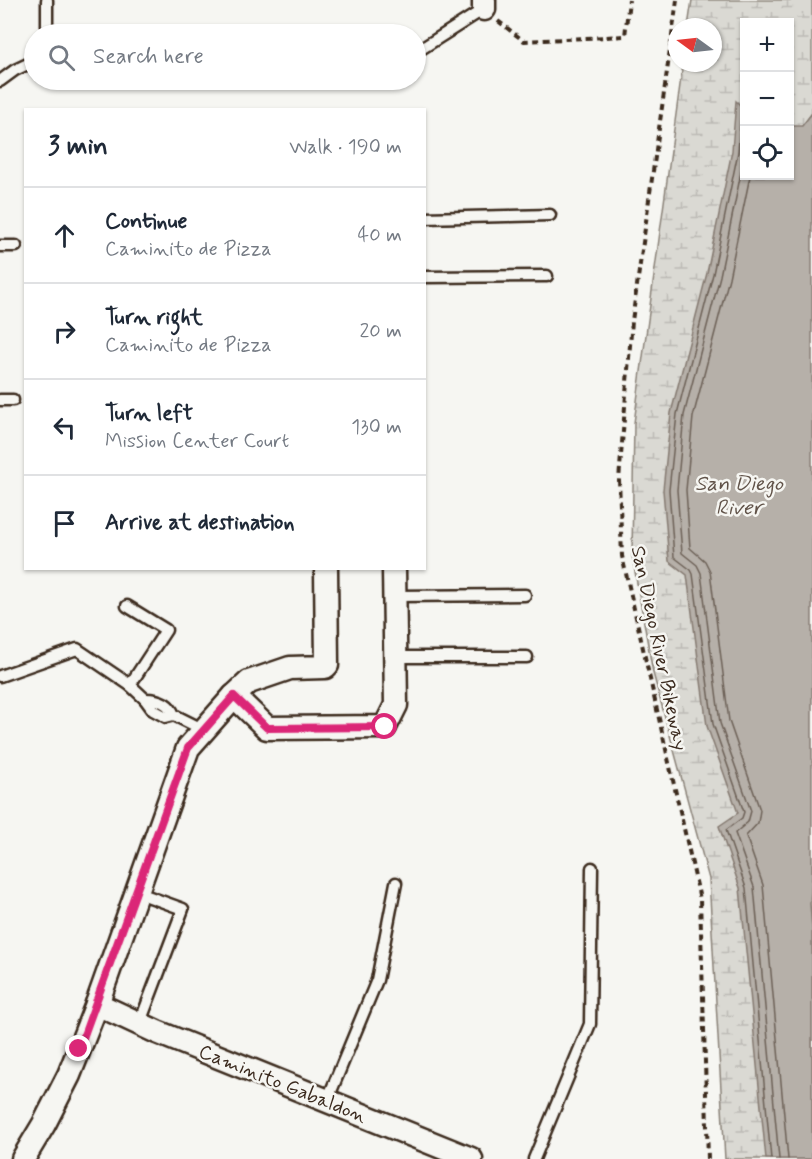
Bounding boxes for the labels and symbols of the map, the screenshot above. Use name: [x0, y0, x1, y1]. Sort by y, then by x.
north arrow: [668, 18, 722, 72]
water label: San Diego River: [695, 470, 784, 522]
street label: San Diego River Bikeway: [624, 544, 693, 753]
route start: [371, 713, 397, 739]
route end: [65, 1035, 91, 1061]
street label: Caminito Gabaldon: [195, 1038, 371, 1130]

